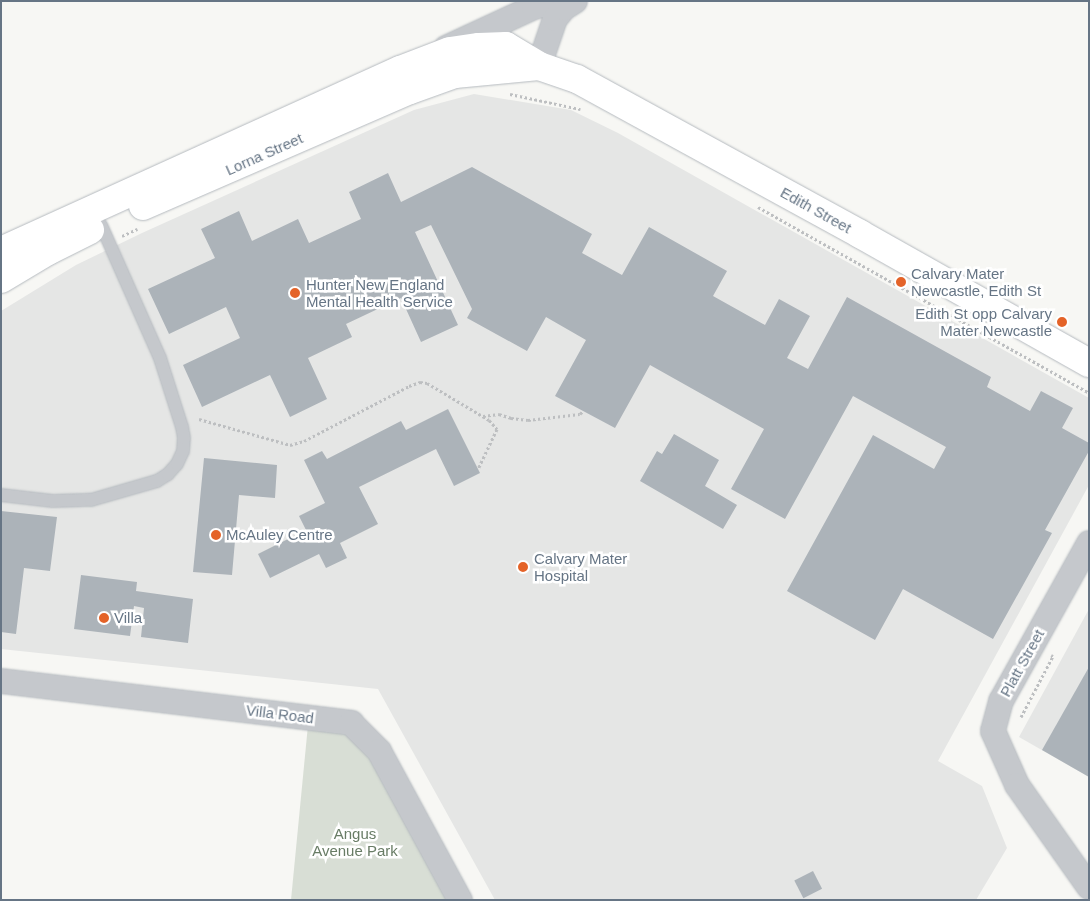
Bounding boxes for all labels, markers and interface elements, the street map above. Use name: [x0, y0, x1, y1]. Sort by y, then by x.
street label: Lorna Street: [223, 129, 305, 179]
street label: Edith Street: [777, 183, 855, 237]
place label: Calvary Mater Newcastle, Edith St: [911, 264, 1041, 299]
place label: Hunter New England Mental Health Service: [306, 275, 453, 310]
marker: Calvary Mater Newcastle, Edith St: [895, 276, 907, 288]
marker: Hunter New England Mental Health Service: [288, 286, 302, 300]
place label: Edith St opp Calvary Mater Newcastle: [915, 304, 1052, 339]
marker: Edith St opp Calvary Mater Newcastle: [1056, 316, 1068, 328]
place label: McAuley Centre: [226, 526, 333, 544]
marker: McAuley Centre: [210, 529, 222, 541]
place label: Calvary Mater Hospital: [534, 549, 627, 584]
marker: Calvary Mater Hospital: [516, 560, 530, 574]
place label: Villa: [114, 609, 142, 627]
marker: Villa: [98, 612, 110, 624]
street label: Platt Street: [996, 626, 1048, 700]
street label: Villa Road: [245, 701, 315, 727]
park label: Angus Avenue Park: [312, 824, 398, 859]

